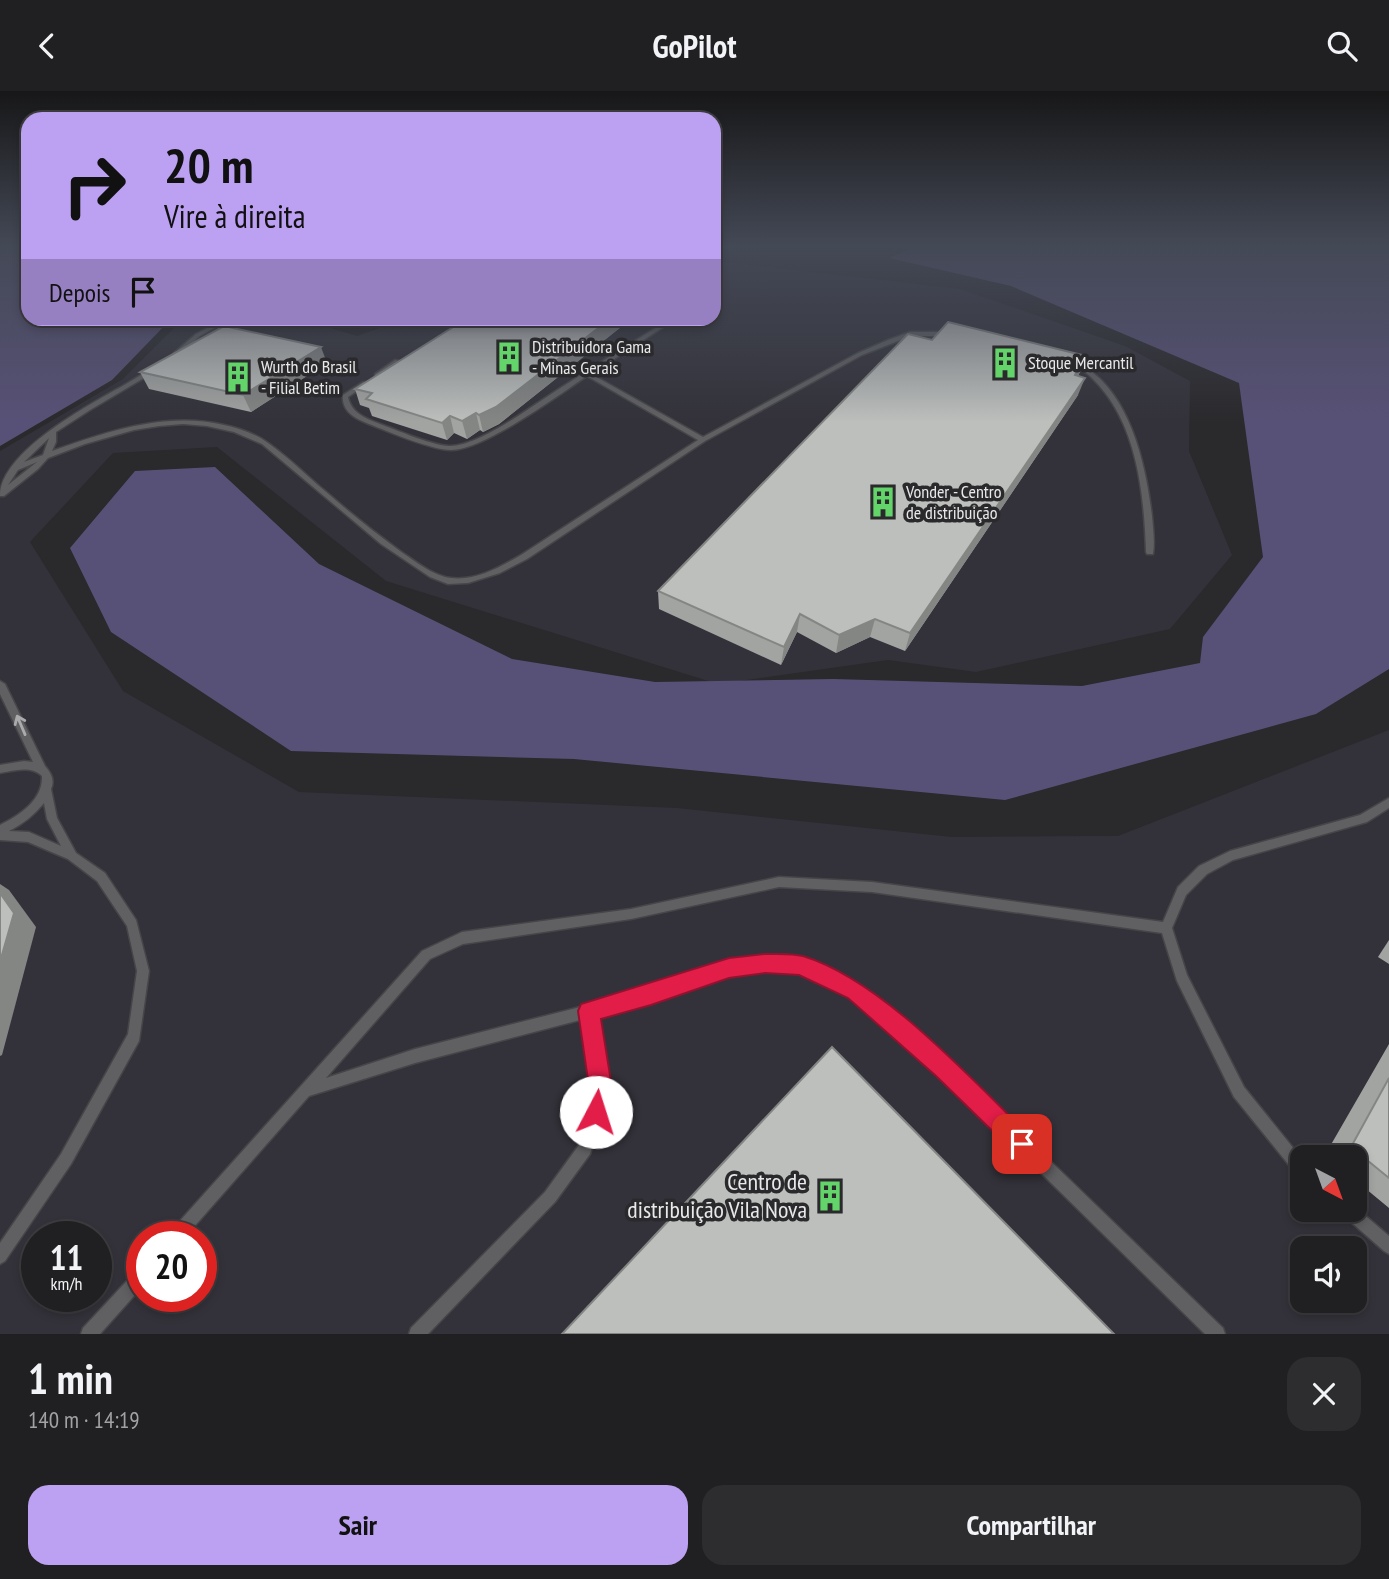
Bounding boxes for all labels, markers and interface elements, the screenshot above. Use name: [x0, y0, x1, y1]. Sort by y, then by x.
text: GoPilot: [652, 25, 737, 67]
icon: back: [28, 27, 66, 65]
icon: search: [1323, 27, 1361, 65]
text: 20 m: [164, 133, 253, 197]
icon: right: [49, 140, 140, 231]
text: Vire à direita: [164, 195, 305, 237]
icon: arrive: [124, 273, 162, 311]
text: Depois: [49, 276, 110, 309]
place label: Distribuidora Gama - Minas Gerais: [532, 335, 651, 379]
building icon: Distribuidora Gama - Minas Gerais: [492, 340, 526, 374]
building icon: Stoque Mercantil: [988, 346, 1022, 380]
place label: Stoque Mercantil: [1028, 351, 1134, 374]
place label: Wurth do Brasil - Filial Betim: [261, 355, 357, 399]
building icon: Wurth do Brasil - Filial Betim: [221, 360, 255, 394]
place label: Vonder - Centro de distribuição: [905, 480, 1002, 524]
building icon: Vonder - Centro de distribuição: [866, 485, 900, 519]
one-way arrow: [14, 715, 27, 736]
position arrow: [559, 1075, 633, 1149]
pin: [992, 1114, 1052, 1174]
icon: arrive: [1003, 1125, 1041, 1163]
north arrow: [1290, 1145, 1367, 1221]
map controls: [1290, 1145, 1367, 1313]
place label: Centro de distribuição Vila Nova: [627, 1166, 807, 1225]
building icon: Centro de distribuição Vila Nova: [813, 1179, 847, 1213]
speed limit sign: 20: [126, 1221, 217, 1312]
text: 11: [50, 1234, 83, 1280]
button: sound: [1290, 1236, 1367, 1313]
text: km/h: [51, 1272, 82, 1295]
text: 1 min: [28, 1351, 113, 1406]
button: close: [1287, 1357, 1361, 1431]
text: 140 m · 14:19: [28, 1405, 140, 1434]
button: Sair: [28, 1485, 688, 1565]
button: Compartilhar: [702, 1485, 1361, 1565]

